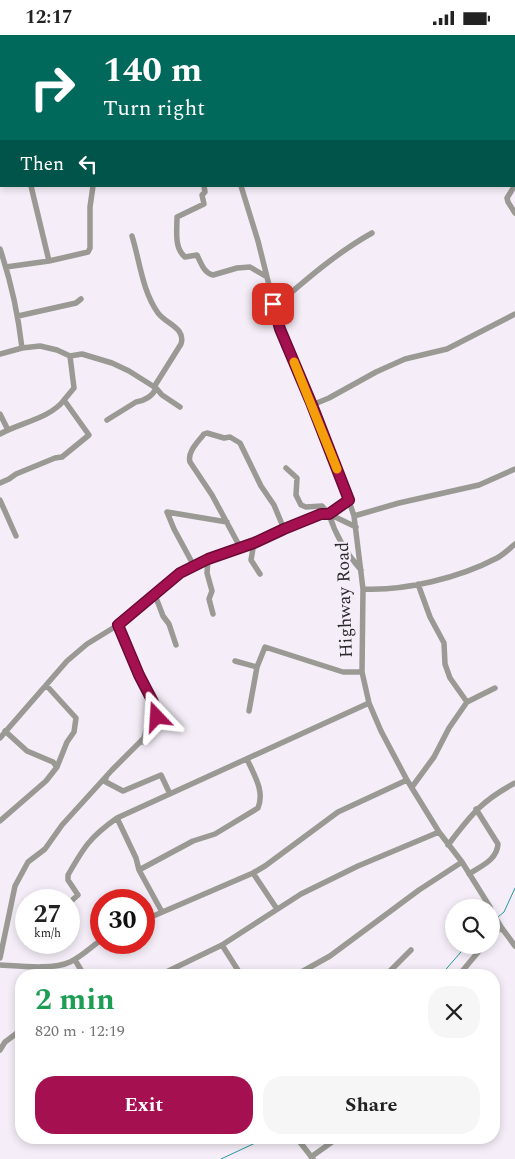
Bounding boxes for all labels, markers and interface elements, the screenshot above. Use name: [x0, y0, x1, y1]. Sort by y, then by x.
text: 12:17: [25, 3, 73, 32]
text: 140 m: [103, 44, 202, 97]
icon: right: [20, 55, 85, 120]
text: Turn right: [103, 92, 205, 125]
text: Then: [20, 150, 64, 179]
icon: left: [74, 150, 102, 178]
pin: [252, 283, 294, 325]
icon: arrive: [259, 290, 287, 318]
street label: Highway Road: [329, 541, 360, 658]
position arrow: [130, 690, 182, 742]
speed limit sign: 30: [90, 889, 155, 954]
text: 27: [33, 896, 62, 934]
map controls: [445, 899, 500, 954]
button: search: [445, 899, 500, 954]
text: km/h: [34, 924, 61, 943]
text: 2 min: [35, 977, 115, 1023]
button: close: [428, 986, 480, 1038]
text: 820 m · 12:19: [35, 1019, 125, 1043]
button: Exit: [35, 1076, 253, 1134]
button: Share: [263, 1076, 480, 1134]

